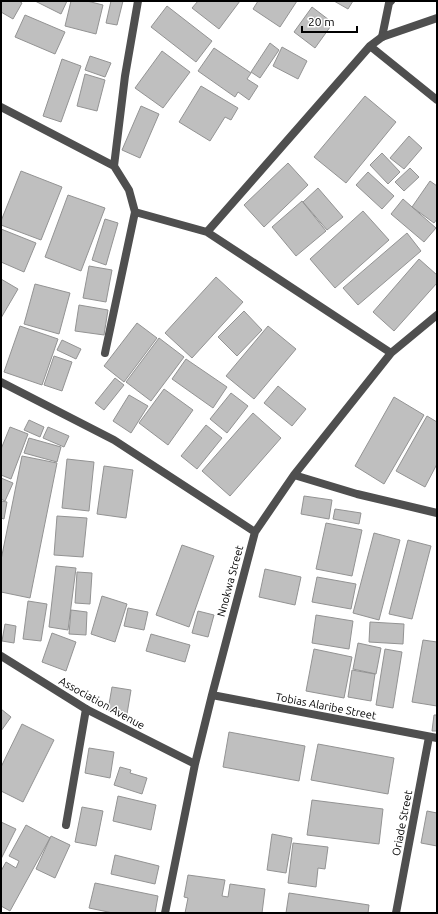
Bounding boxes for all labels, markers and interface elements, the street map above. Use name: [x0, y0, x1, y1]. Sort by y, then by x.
scale bar: [302, 8, 357, 34]
text: 20 m: [308, 15, 335, 28]
street label: Nnokwa Street: [215, 543, 245, 618]
street label: Association Avenue: [57, 674, 147, 732]
street label: Tobias Alaribe Street: [275, 690, 378, 722]
street label: Oriade Street: [390, 788, 414, 857]

